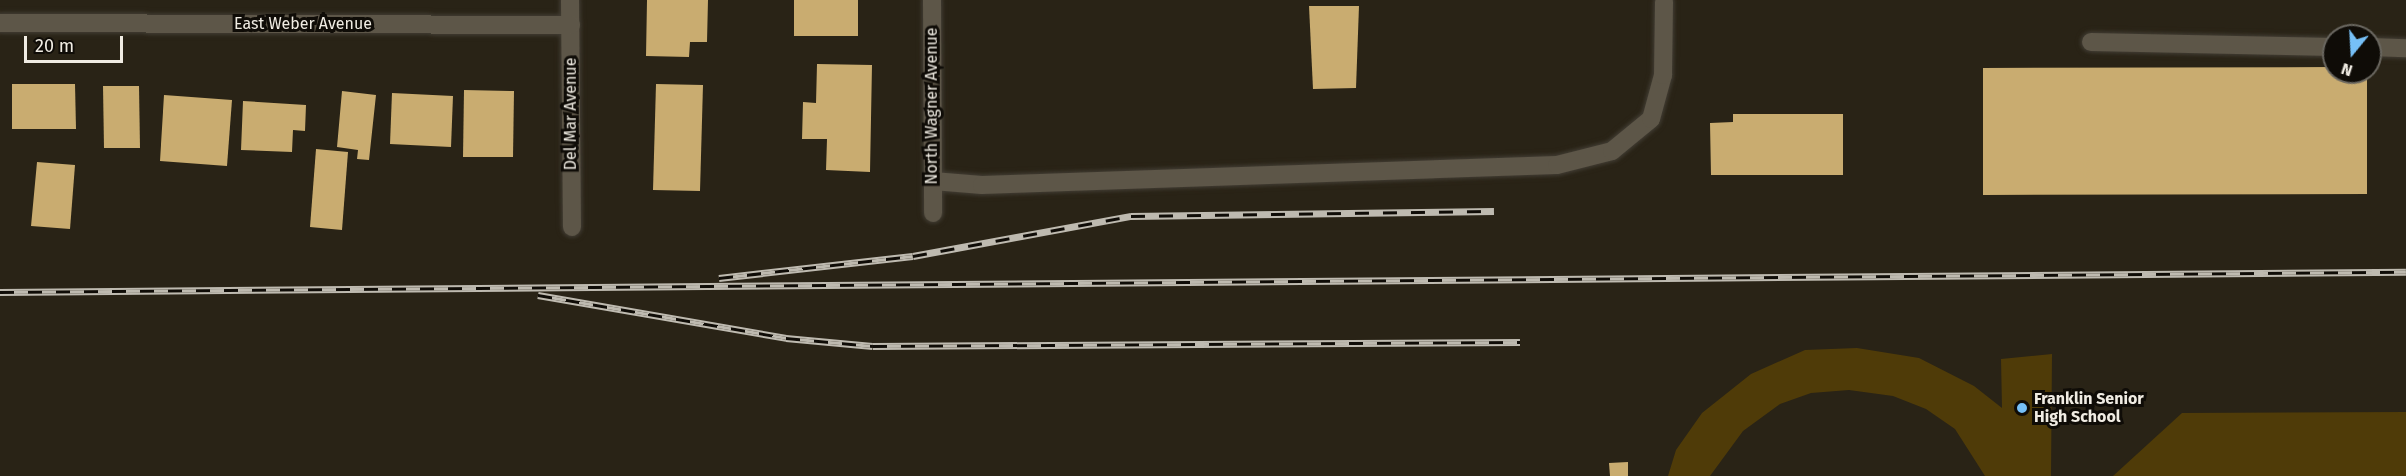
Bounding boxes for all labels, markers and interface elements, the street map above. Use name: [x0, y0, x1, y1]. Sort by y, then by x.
street label: East Weber Avenue: [234, 14, 372, 34]
scale bar: [27, 24, 126, 62]
north arrow: [2322, 24, 2382, 84]
street label: North Wagner Avenue: [922, 27, 942, 185]
text: 20 m: [35, 35, 74, 57]
street label: Del Mar Avenue: [561, 58, 581, 170]
text: N: [2339, 59, 2355, 80]
place label: Franklin Senior High School: [2034, 389, 2144, 427]
marker: Franklin Senior High School: [2015, 401, 2029, 415]

